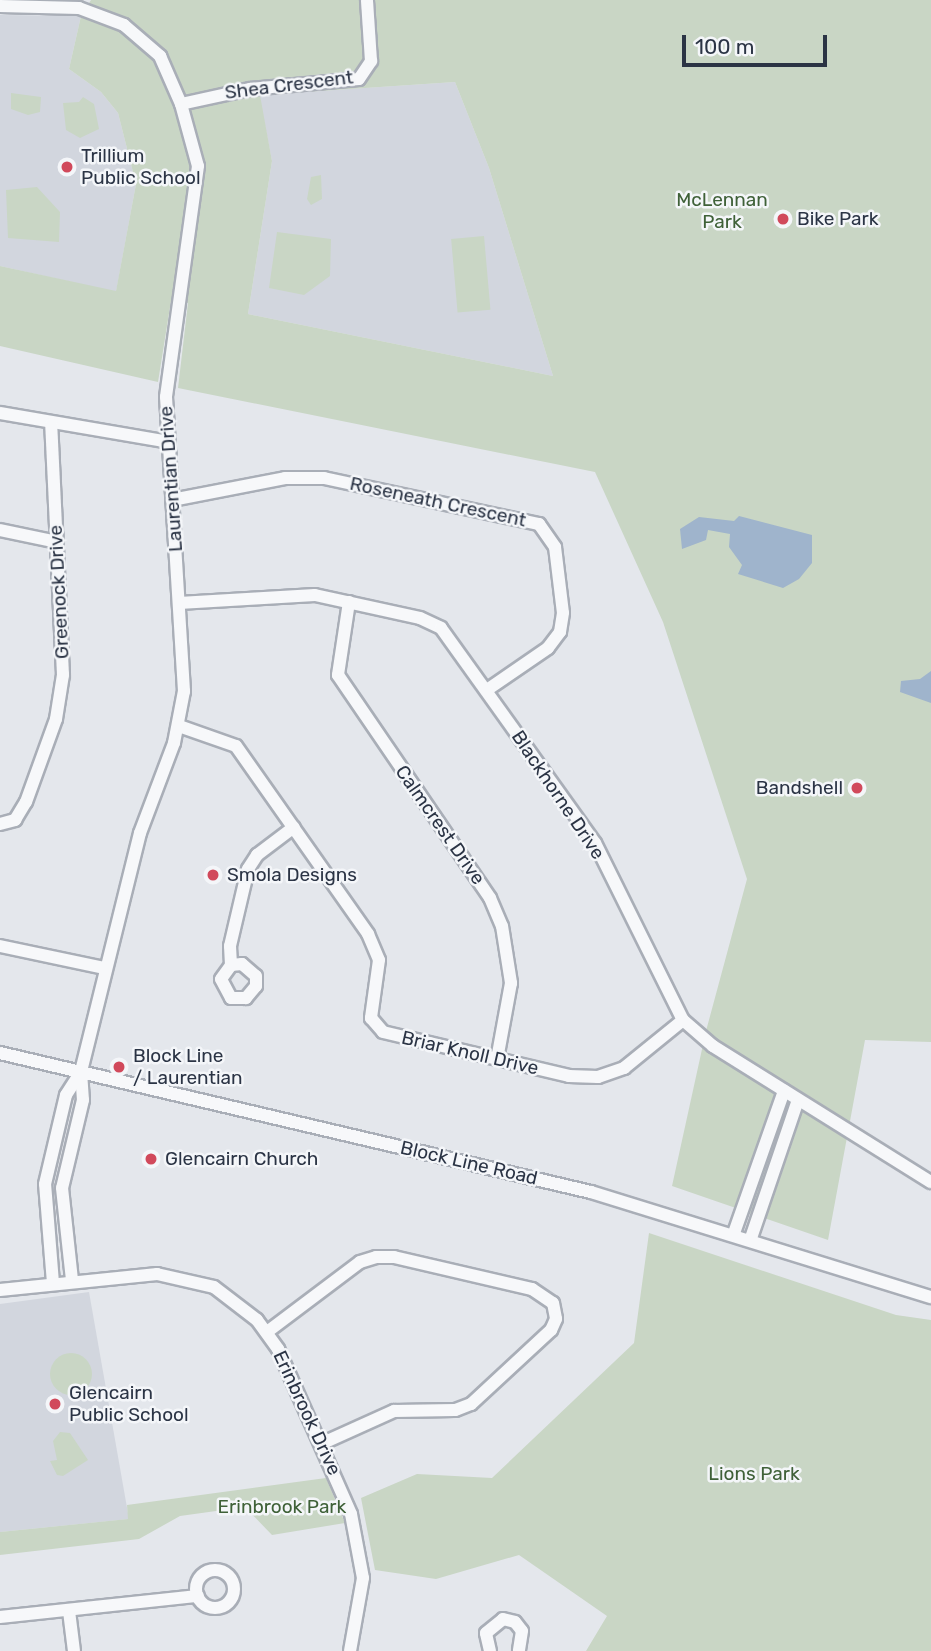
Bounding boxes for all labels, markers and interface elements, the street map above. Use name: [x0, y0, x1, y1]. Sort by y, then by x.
scale bar: [686, 21, 831, 65]
text: 100 m: [695, 34, 754, 59]
street label: Shea Crescent: [224, 66, 354, 104]
place label: Trillium Public School: [81, 145, 201, 189]
marker: Trillium Public School: [59, 159, 75, 175]
park label: McLennan Park: [676, 189, 768, 233]
place label: Bike Park: [797, 208, 878, 230]
marker: Bike Park: [775, 211, 791, 227]
street label: Laurentian Drive: [155, 405, 187, 553]
street label: Roseneath Crescent: [348, 472, 528, 532]
street label: Greenock Drive: [44, 524, 74, 660]
street label: Blackhorne Drive: [507, 726, 609, 864]
street label: Calmcrest Drive: [390, 761, 490, 889]
place label: Bandshell: [756, 777, 843, 799]
marker: Bandshell: [849, 780, 865, 796]
place label: Smola Designs: [227, 864, 357, 886]
marker: Smola Designs: [205, 867, 221, 883]
street label: Briar Knoll Drive: [399, 1026, 541, 1080]
place label: Block Line / Laurentian: [133, 1045, 243, 1089]
marker: Block Line / Laurentian: [111, 1059, 127, 1075]
street label: Block Line Road: [398, 1136, 540, 1190]
place label: Glencairn Church: [165, 1148, 318, 1170]
marker: Glencairn Church: [143, 1151, 159, 1167]
street label: Erinbrook Drive: [268, 1347, 346, 1479]
place label: Glencairn Public School: [69, 1382, 189, 1426]
marker: Glencairn Public School: [47, 1396, 63, 1412]
park label: Lions Park: [708, 1463, 800, 1485]
park label: Erinbrook Park: [218, 1496, 346, 1518]

